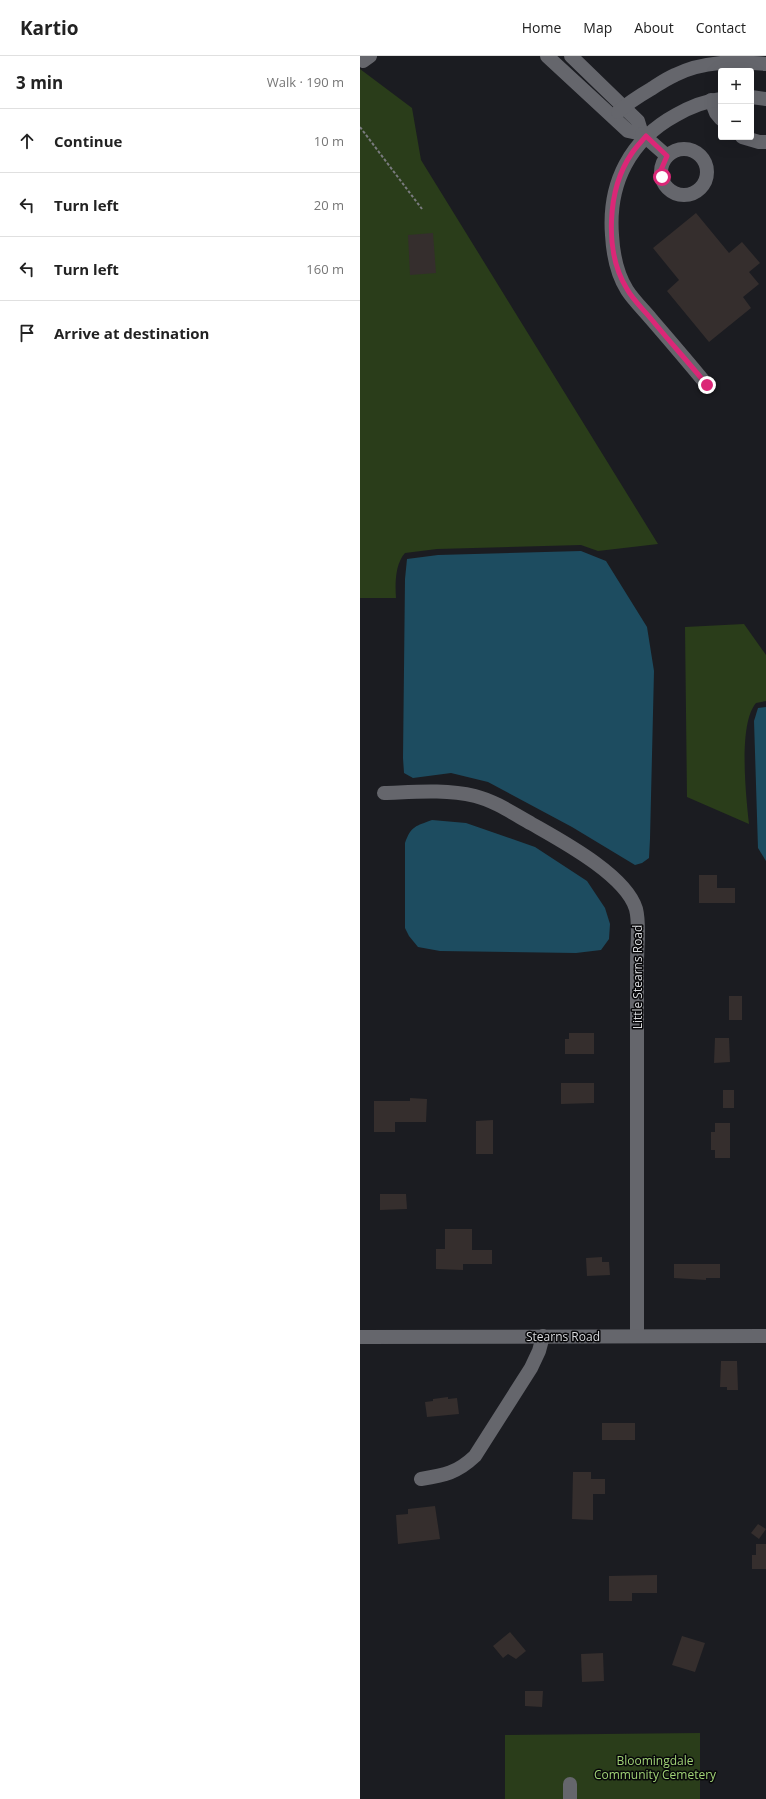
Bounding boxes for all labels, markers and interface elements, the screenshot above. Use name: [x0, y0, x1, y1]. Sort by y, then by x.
text: Kartio: [20, 15, 79, 41]
text: Home: [522, 18, 561, 37]
text: Map: [583, 18, 612, 37]
text: About: [634, 18, 674, 37]
text: Contact: [696, 18, 746, 37]
map controls: [718, 68, 754, 140]
button: +: [718, 68, 754, 104]
text: 3 min: [16, 71, 63, 94]
text: Walk · 190 m: [267, 73, 344, 91]
button: −: [718, 104, 754, 140]
icon: ahead: [16, 130, 38, 152]
text: Continue: [54, 131, 122, 151]
text: 10 m: [314, 132, 344, 150]
route start: [653, 168, 671, 186]
icon: left: [16, 194, 38, 216]
text: Turn left: [54, 195, 119, 215]
text: 20 m: [314, 196, 344, 214]
icon: left: [16, 258, 38, 280]
text: Turn left: [54, 259, 119, 279]
text: 160 m: [306, 260, 344, 278]
icon: arrive: [16, 322, 38, 344]
text: Arrive at destination: [54, 323, 209, 343]
route end: [698, 376, 716, 394]
street label: Little Stearns Road: [629, 925, 646, 1029]
street label: Stearns Road: [526, 1328, 600, 1345]
park label: Bloomingdale Community Cemetery: [594, 1752, 717, 1783]

